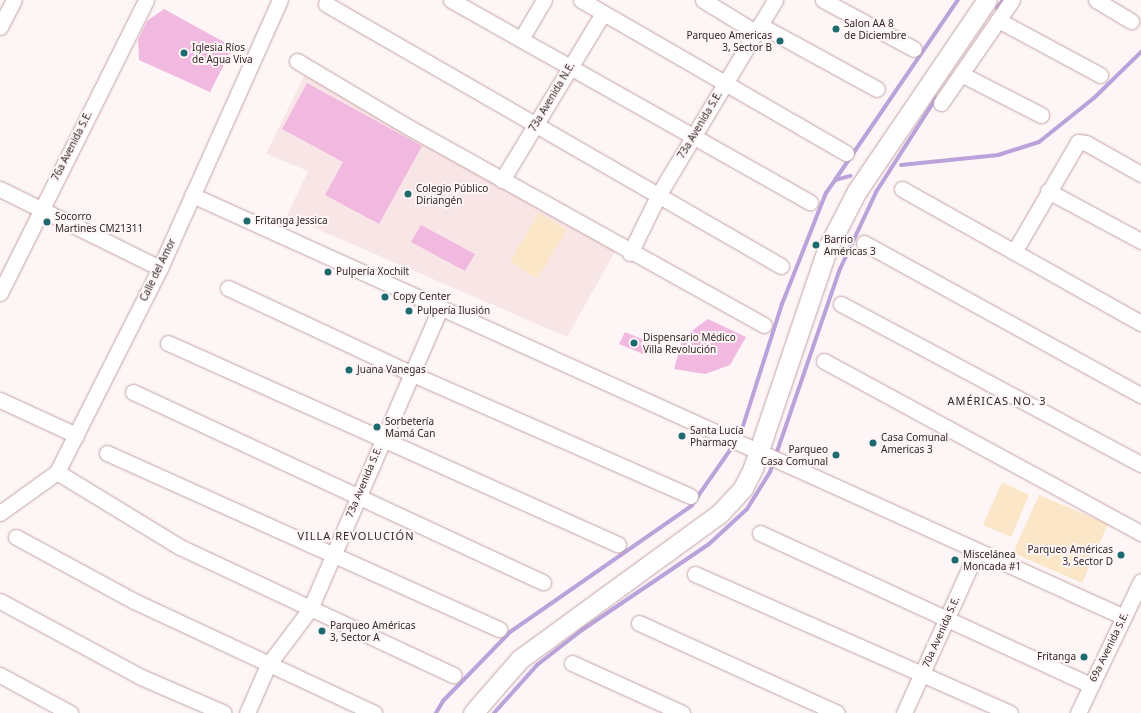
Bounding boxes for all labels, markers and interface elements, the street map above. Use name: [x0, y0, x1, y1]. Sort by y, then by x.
place label: Salon AA 8 de Diciembre: [844, 17, 906, 40]
marker: Salon AA 8 de Diciembre: [831, 24, 841, 34]
place label: Parqueo Americas 3, Sector B: [687, 29, 772, 52]
marker: Parqueo Americas 3, Sector B: [775, 36, 785, 46]
place label: Iglesia Ríos de Agua Viva: [192, 41, 253, 64]
marker: Iglesia Ríos de Agua Viva: [179, 48, 189, 58]
street label: 73a Avenida N.E.: [527, 60, 577, 134]
street label: 73a Avenida S.E.: [675, 89, 725, 161]
street label: 76a Avenida S.E.: [49, 109, 95, 183]
place label: Colegio Público Diriangén: [416, 182, 488, 206]
marker: Colegio Público Diriangén: [403, 189, 413, 199]
place label: Socorro Martines CM21311: [55, 210, 143, 234]
place label: Fritanga Jessica: [255, 215, 328, 227]
marker: Fritanga Jessica: [242, 216, 252, 226]
marker: Socorro Martines CM21311: [42, 217, 52, 227]
place label: Barrio Américas 3: [824, 233, 876, 256]
street label: Calle del Amor: [138, 237, 178, 303]
marker: Barrio Américas 3: [811, 240, 821, 250]
place label: Pulpería Xochilt: [336, 266, 409, 278]
marker: Pulpería Xochilt: [323, 267, 333, 277]
place label: Copy Center: [393, 291, 451, 303]
marker: Copy Center: [380, 292, 390, 302]
place label: Pulpería Ilusión: [417, 305, 490, 317]
marker: Pulpería Ilusión: [404, 306, 414, 316]
place label: Dispensario Médico Villa Revolución: [643, 331, 736, 354]
marker: Dispensario Médico Villa Revolución: [628, 337, 640, 349]
place label: Juana Vanegas: [357, 364, 426, 376]
marker: Juana Vanegas: [344, 365, 354, 375]
district label: AMÉRICAS NO. 3: [947, 394, 1047, 408]
place label: Sorbetería Mamá Can: [385, 415, 435, 438]
marker: Sorbetería Mamá Can: [372, 422, 382, 432]
place label: Santa Lucía Pharmacy: [690, 424, 744, 448]
marker: Santa Lucía Pharmacy: [677, 431, 687, 441]
place label: Casa Comunal Americas 3: [881, 431, 948, 454]
marker: Casa Comunal Americas 3: [868, 438, 878, 448]
place label: Parqueo Casa Comunal: [761, 443, 828, 466]
street label: 73a Avenida S.E.: [344, 445, 384, 519]
marker: Parqueo Casa Comunal: [831, 450, 841, 460]
district label: VILLA REVOLUCIÓN: [297, 529, 415, 543]
place label: Parqueo Américas 3, Sector D: [1028, 543, 1113, 566]
place label: Miscelánea Moncada #1: [963, 548, 1021, 572]
marker: Parqueo Américas 3, Sector D: [1116, 550, 1126, 560]
marker: Miscelánea Moncada #1: [950, 555, 960, 565]
street label: 70a Avenida S.E.: [920, 595, 962, 669]
street label: 69a Avenida S.E.: [1087, 610, 1131, 684]
place label: Parqueo Américas 3, Sector A: [330, 619, 415, 642]
marker: Parqueo Américas 3, Sector A: [317, 626, 327, 636]
place label: Fritanga: [1037, 651, 1076, 663]
marker: Fritanga: [1079, 652, 1089, 662]

